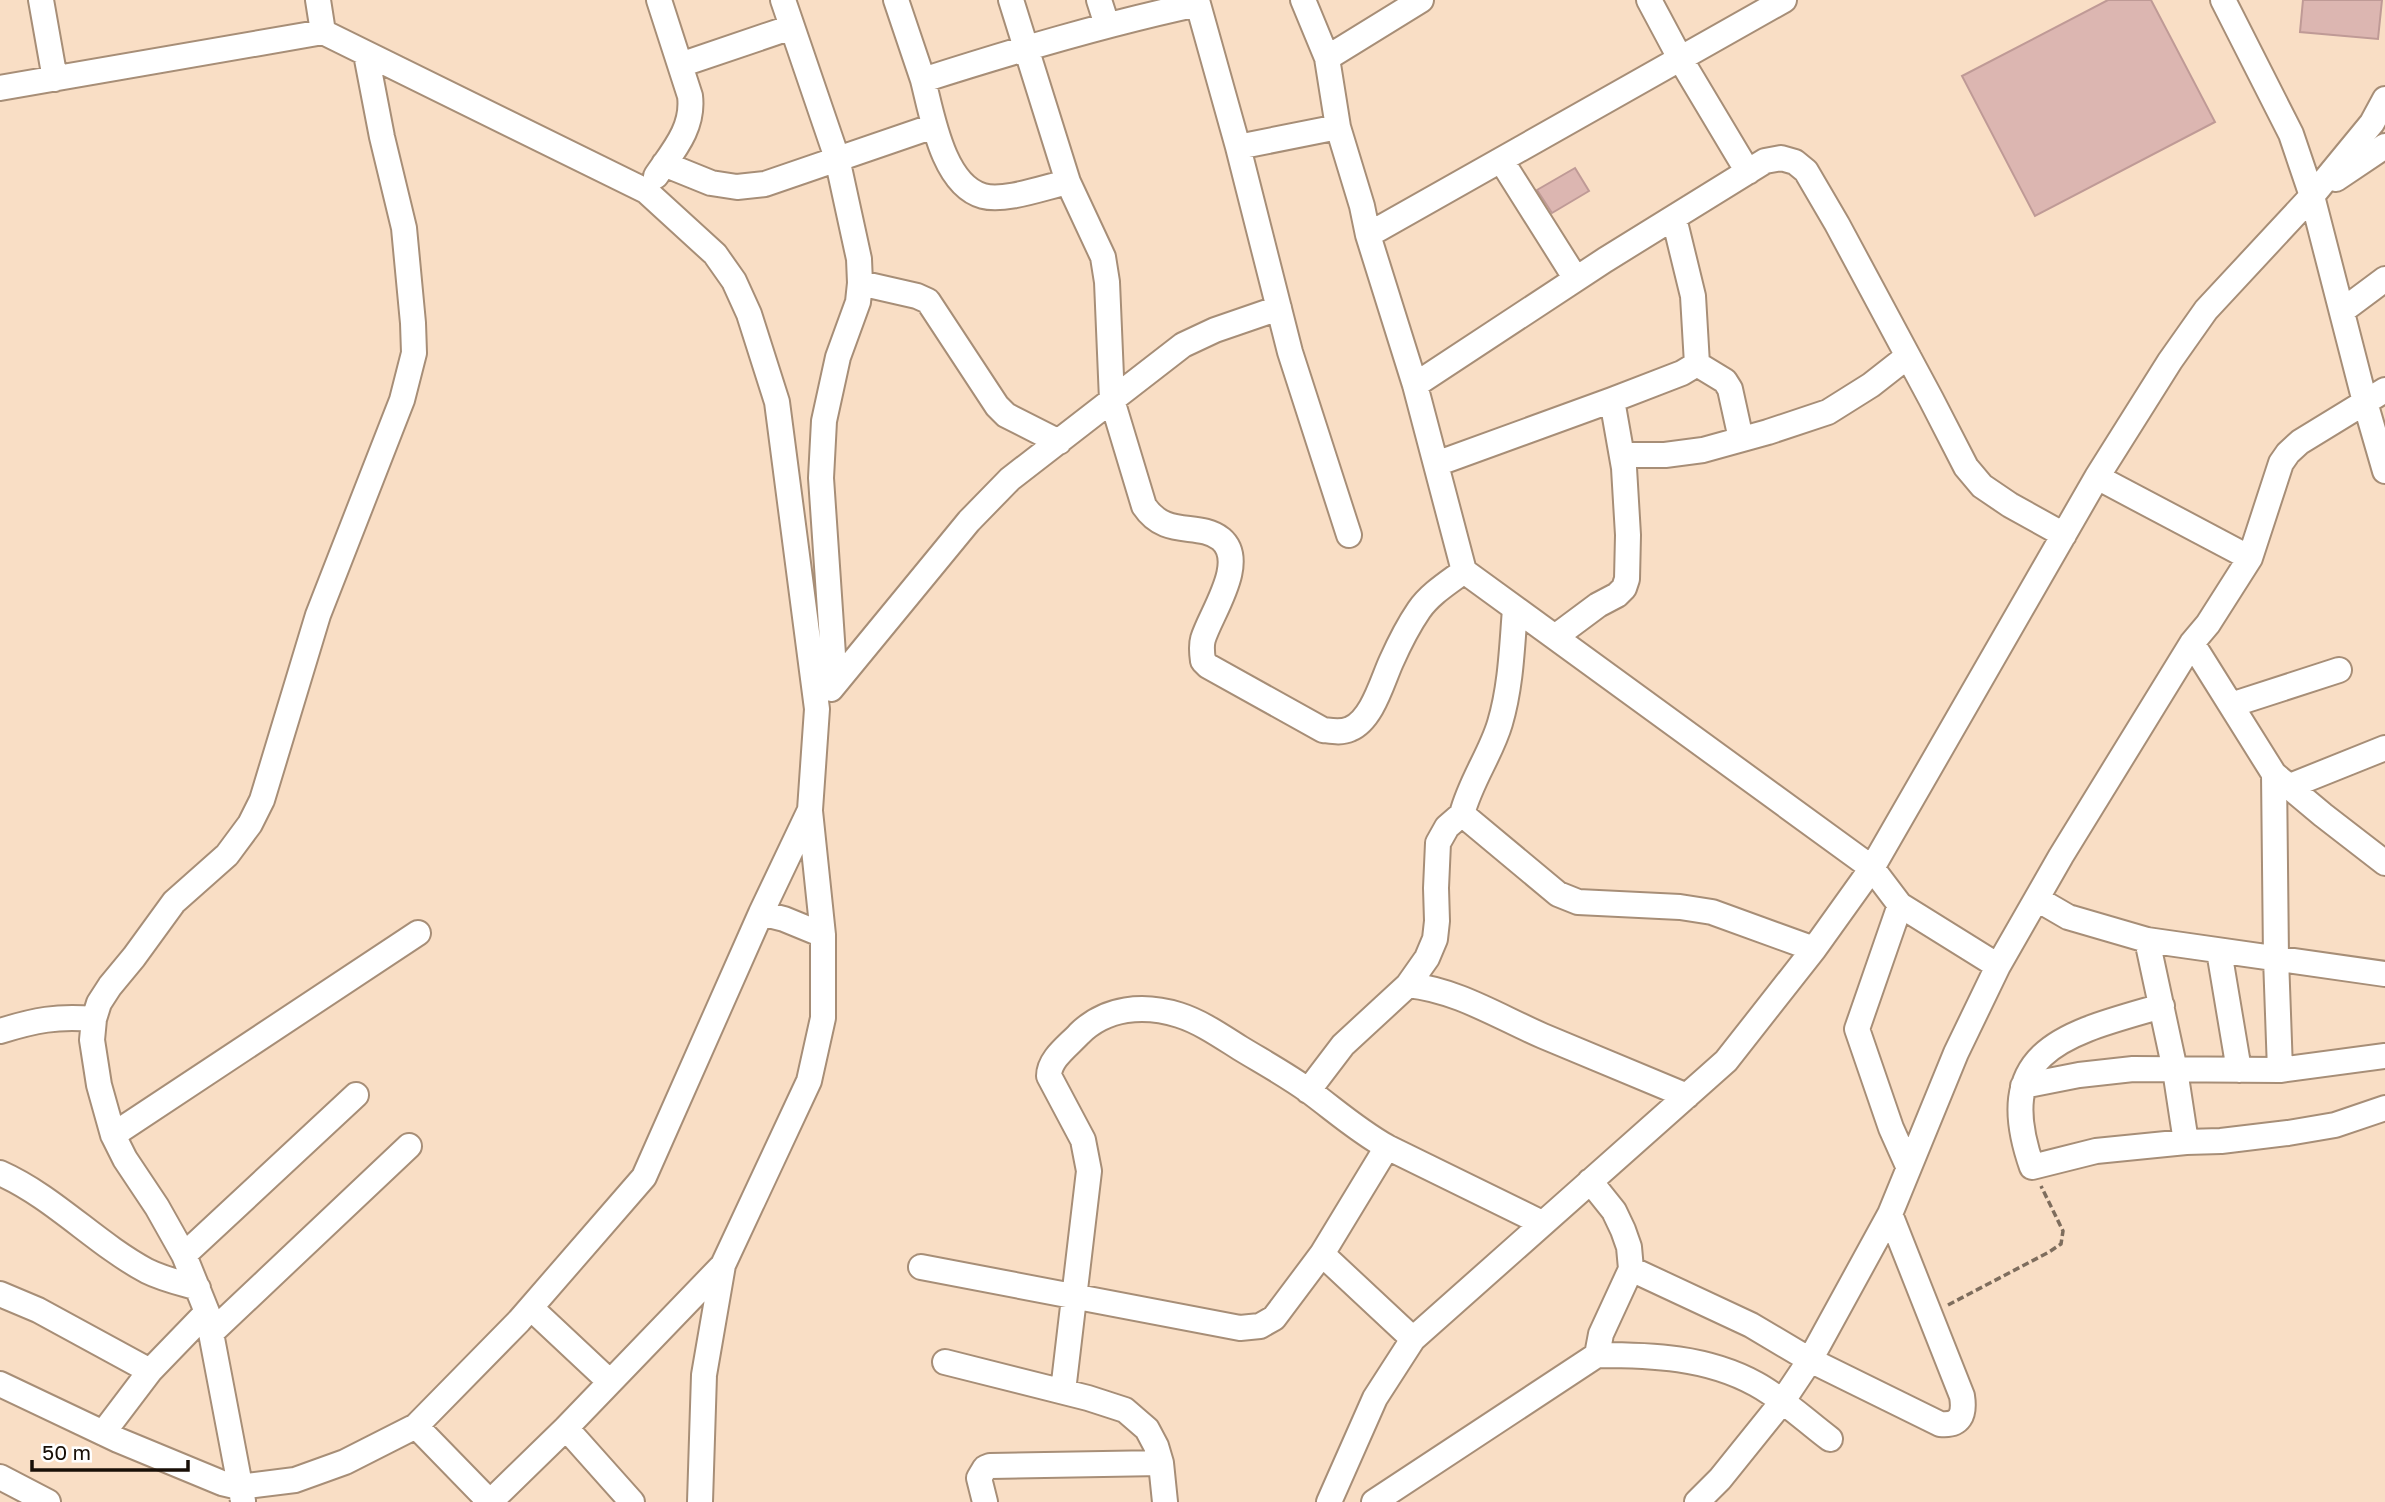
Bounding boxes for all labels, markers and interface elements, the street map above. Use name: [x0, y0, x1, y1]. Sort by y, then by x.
scale bar: [32, 1428, 187, 1472]
text: 50 m: [42, 1439, 91, 1465]

